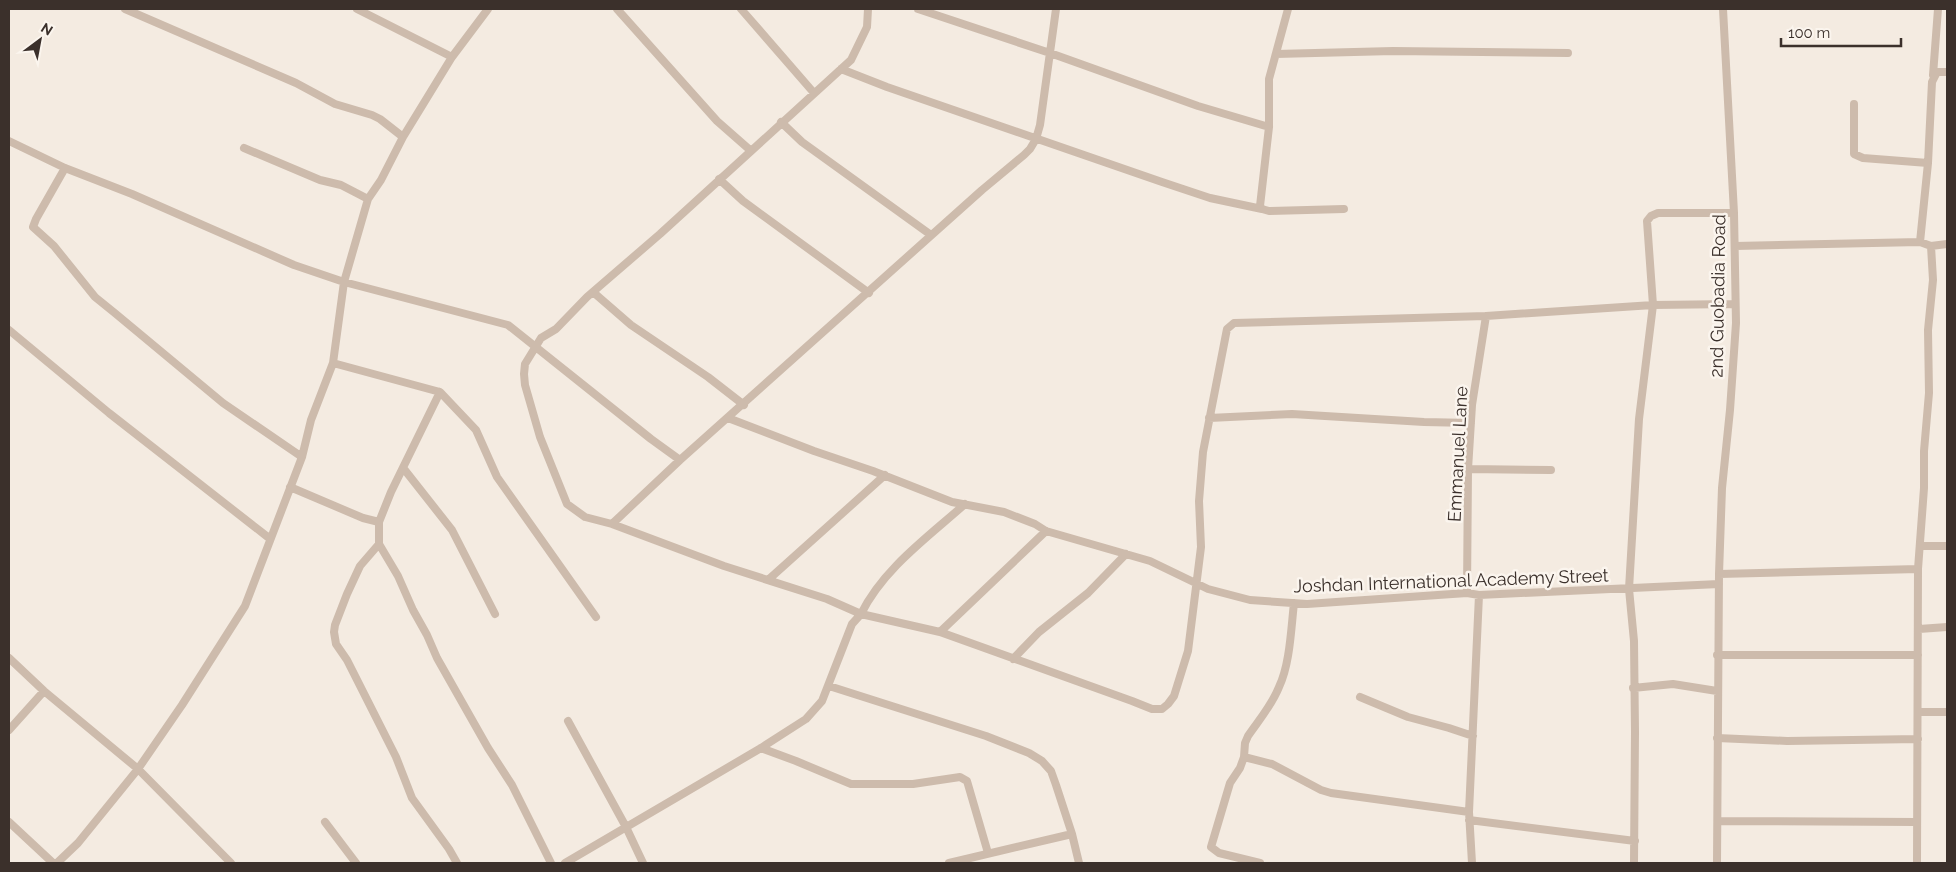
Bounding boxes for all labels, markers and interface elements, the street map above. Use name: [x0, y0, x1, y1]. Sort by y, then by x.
north arrow: [15, 15, 65, 65]
scale bar: [1781, 15, 1901, 47]
text: N: [38, 19, 56, 39]
text: 100 m: [1788, 24, 1830, 42]
street label: 2nd Guobadia Road: [1706, 214, 1729, 378]
street label: Emmanuel Lane: [1443, 385, 1472, 522]
street label: Joshdan International Academy Street: [1293, 565, 1609, 596]

